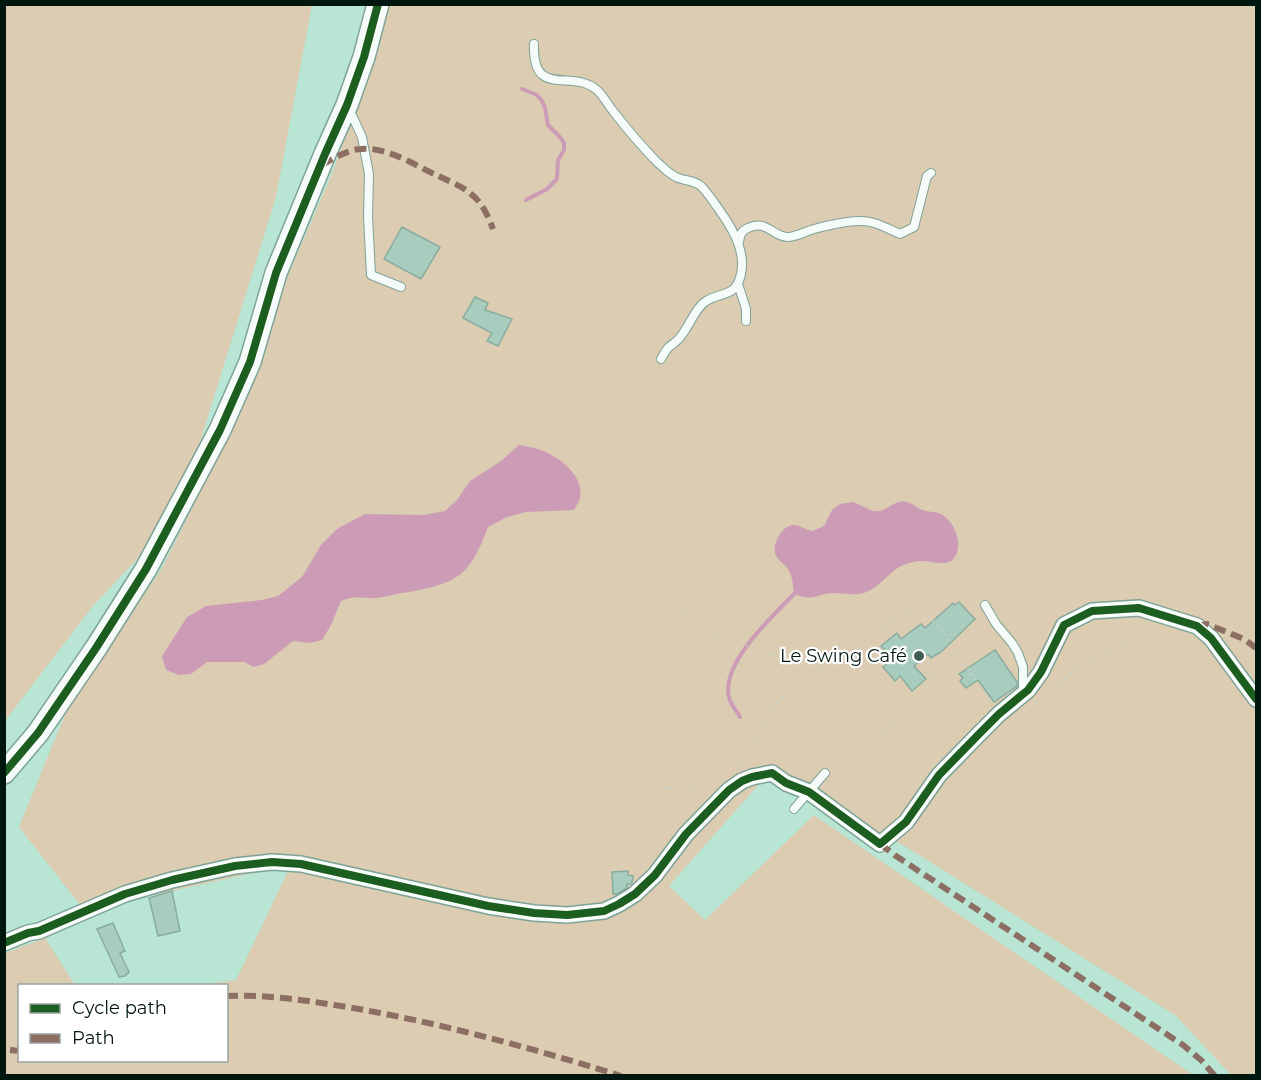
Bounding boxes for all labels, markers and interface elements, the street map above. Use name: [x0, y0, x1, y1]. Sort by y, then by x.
place label: Le Swing Café: [780, 645, 907, 667]
marker: Le Swing Café: [912, 649, 926, 663]
legend: [18, 984, 228, 1062]
text: Cycle path: [72, 997, 167, 1019]
text: Path: [72, 1027, 115, 1049]

